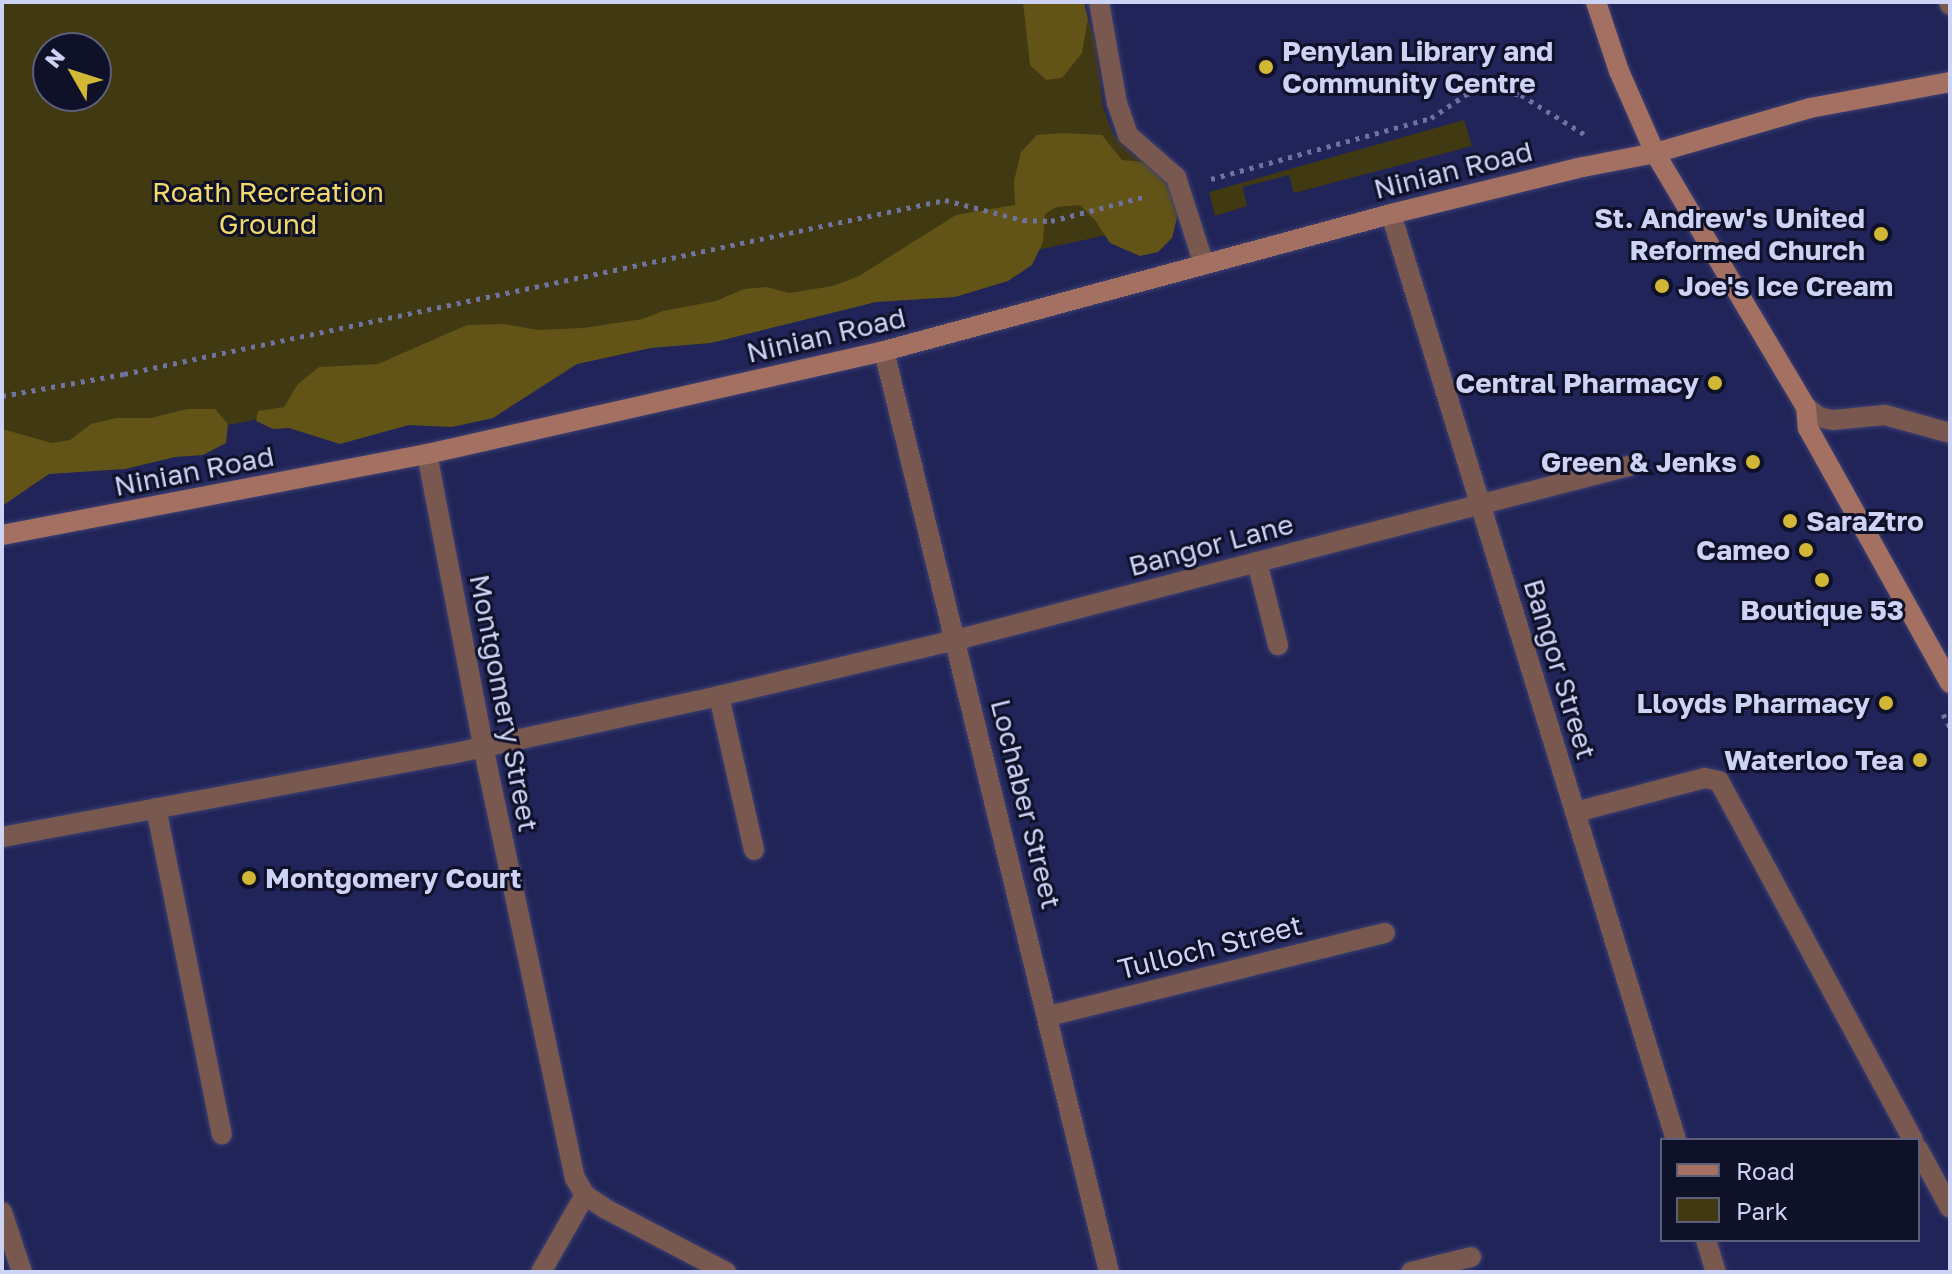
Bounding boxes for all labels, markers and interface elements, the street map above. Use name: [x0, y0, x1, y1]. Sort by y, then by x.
north arrow: [32, 32, 112, 112]
place label: Penylan Library and Community Centre: [1282, 34, 1553, 100]
text: N: [39, 43, 70, 73]
marker: Penylan Library and Community Centre: [1257, 58, 1275, 76]
street label: Ninian Road: [1370, 134, 1536, 206]
park label: Roath Recreation Ground: [152, 175, 384, 241]
place label: St. Andrew's United Reformed Church: [1594, 201, 1865, 267]
marker: St. Andrew's United Reformed Church: [1872, 225, 1890, 243]
place label: Joe's Ice Cream: [1678, 269, 1893, 303]
marker: Joe's Ice Cream: [1653, 277, 1671, 295]
street label: Ninian Road: [743, 300, 909, 370]
place label: Central Pharmacy: [1455, 366, 1699, 400]
marker: Central Pharmacy: [1706, 374, 1724, 392]
street label: Ninian Road: [111, 439, 277, 503]
place label: Green & Jenks: [1541, 445, 1737, 479]
marker: Green & Jenks: [1744, 453, 1762, 471]
place label: SaraZtro: [1806, 504, 1924, 538]
street label: Bangor Lane: [1125, 507, 1297, 583]
marker: SaraZtro: [1781, 512, 1799, 530]
place label: Cameo: [1696, 533, 1790, 567]
marker: Cameo: [1797, 541, 1815, 559]
marker: Boutique 53: [1813, 571, 1831, 589]
street label: Montgomery Street: [463, 572, 545, 834]
street label: Bangor Street: [1517, 575, 1603, 763]
place label: Boutique 53: [1740, 593, 1904, 627]
place label: Lloyds Pharmacy: [1636, 686, 1870, 720]
marker: Lloyds Pharmacy: [1877, 694, 1895, 712]
street label: Lochaber Street: [984, 696, 1068, 912]
place label: Waterloo Tea: [1724, 743, 1904, 777]
marker: Waterloo Tea: [1911, 751, 1929, 769]
place label: Montgomery Court: [265, 861, 521, 895]
marker: Montgomery Court: [240, 869, 258, 887]
street label: Tulloch Street: [1114, 908, 1306, 986]
legend: [1660, 1138, 1920, 1242]
text: Road: [1736, 1156, 1795, 1185]
text: Park: [1736, 1196, 1788, 1225]

